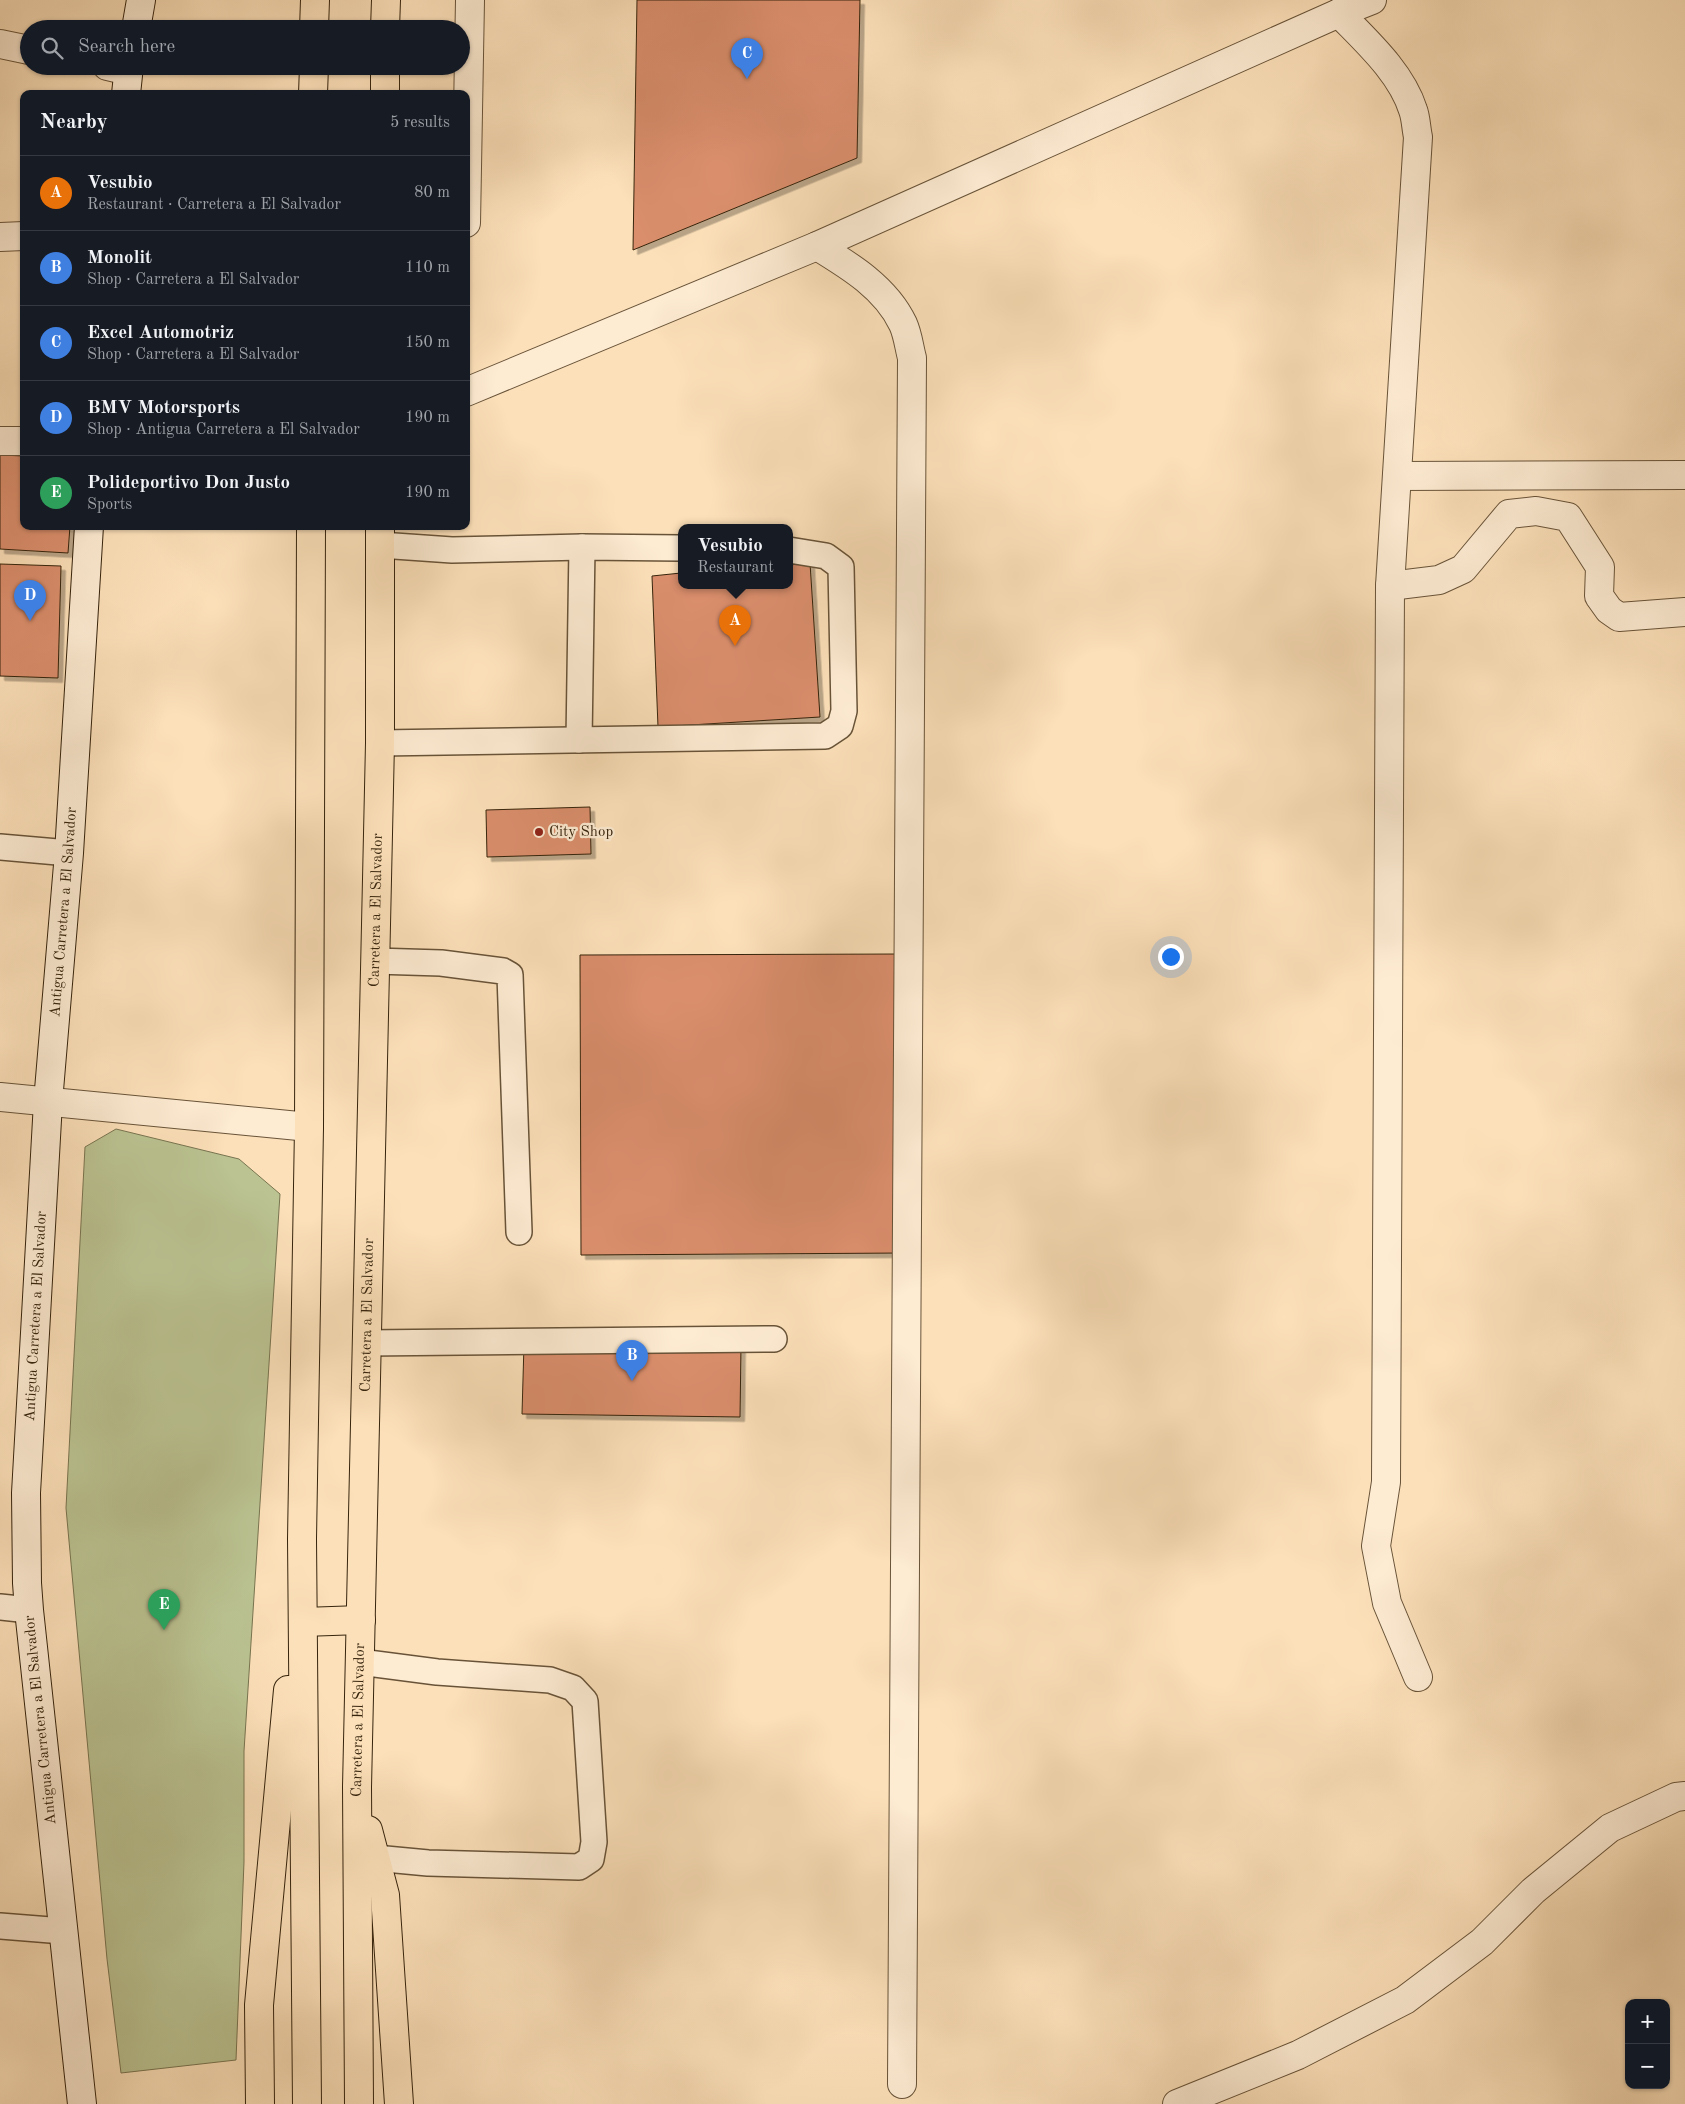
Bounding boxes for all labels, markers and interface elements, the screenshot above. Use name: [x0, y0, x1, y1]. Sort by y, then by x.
search box: [20, 20, 470, 75]
icon: search: [38, 34, 66, 62]
text: Search here: [78, 38, 175, 57]
pin: C: [731, 38, 763, 79]
text: Nearby: [40, 112, 108, 133]
text: 5 results: [390, 115, 450, 131]
text: Vesubio: [87, 174, 153, 193]
text: A: [50, 185, 62, 201]
text: 80 m: [414, 185, 450, 201]
text: Restaurant · Carretera a El Salvador: [87, 197, 341, 213]
text: Monolit: [87, 249, 152, 268]
text: B: [50, 260, 62, 276]
text: 110 m: [405, 260, 450, 276]
text: Shop · Carretera a El Salvador: [87, 272, 299, 288]
text: Excel Automotriz: [87, 324, 234, 343]
text: C: [51, 335, 61, 351]
text: 150 m: [405, 335, 450, 351]
text: Shop · Carretera a El Salvador: [87, 347, 299, 363]
text: BMV Motorsports: [87, 399, 240, 418]
text: D: [50, 410, 62, 426]
text: 190 m: [405, 410, 450, 426]
text: Shop · Antigua Carretera a El Salvador: [87, 422, 360, 438]
text: Polideportivo Don Justo: [87, 474, 290, 493]
text: E: [50, 485, 62, 501]
text: 190 m: [405, 485, 450, 501]
text: Sports: [87, 497, 132, 513]
popup: [678, 524, 793, 589]
text: Vesubio: [697, 537, 763, 556]
text: Restaurant: [697, 560, 774, 576]
pin: D: [14, 580, 46, 621]
pin: A: [719, 605, 751, 646]
street label: Antigua Carretera a El Salvador: [48, 807, 79, 1018]
place label: City Shop: [549, 825, 613, 840]
marker: City Shop: [533, 826, 545, 838]
street label: Carretera a El Salvador: [367, 833, 386, 987]
your location: [1158, 944, 1184, 970]
street label: Antigua Carretera a El Salvador: [23, 1211, 49, 1422]
street label: Carretera a El Salvador: [358, 1238, 377, 1392]
pin: B: [616, 1340, 648, 1381]
pin: E: [148, 1589, 180, 1630]
street label: Antigua Carretera a El Salvador: [23, 1615, 59, 1825]
street label: Carretera a El Salvador: [350, 1643, 368, 1797]
map controls: [1625, 1999, 1670, 2089]
button: +: [1625, 1999, 1670, 2044]
button: −: [1625, 2044, 1670, 2089]

